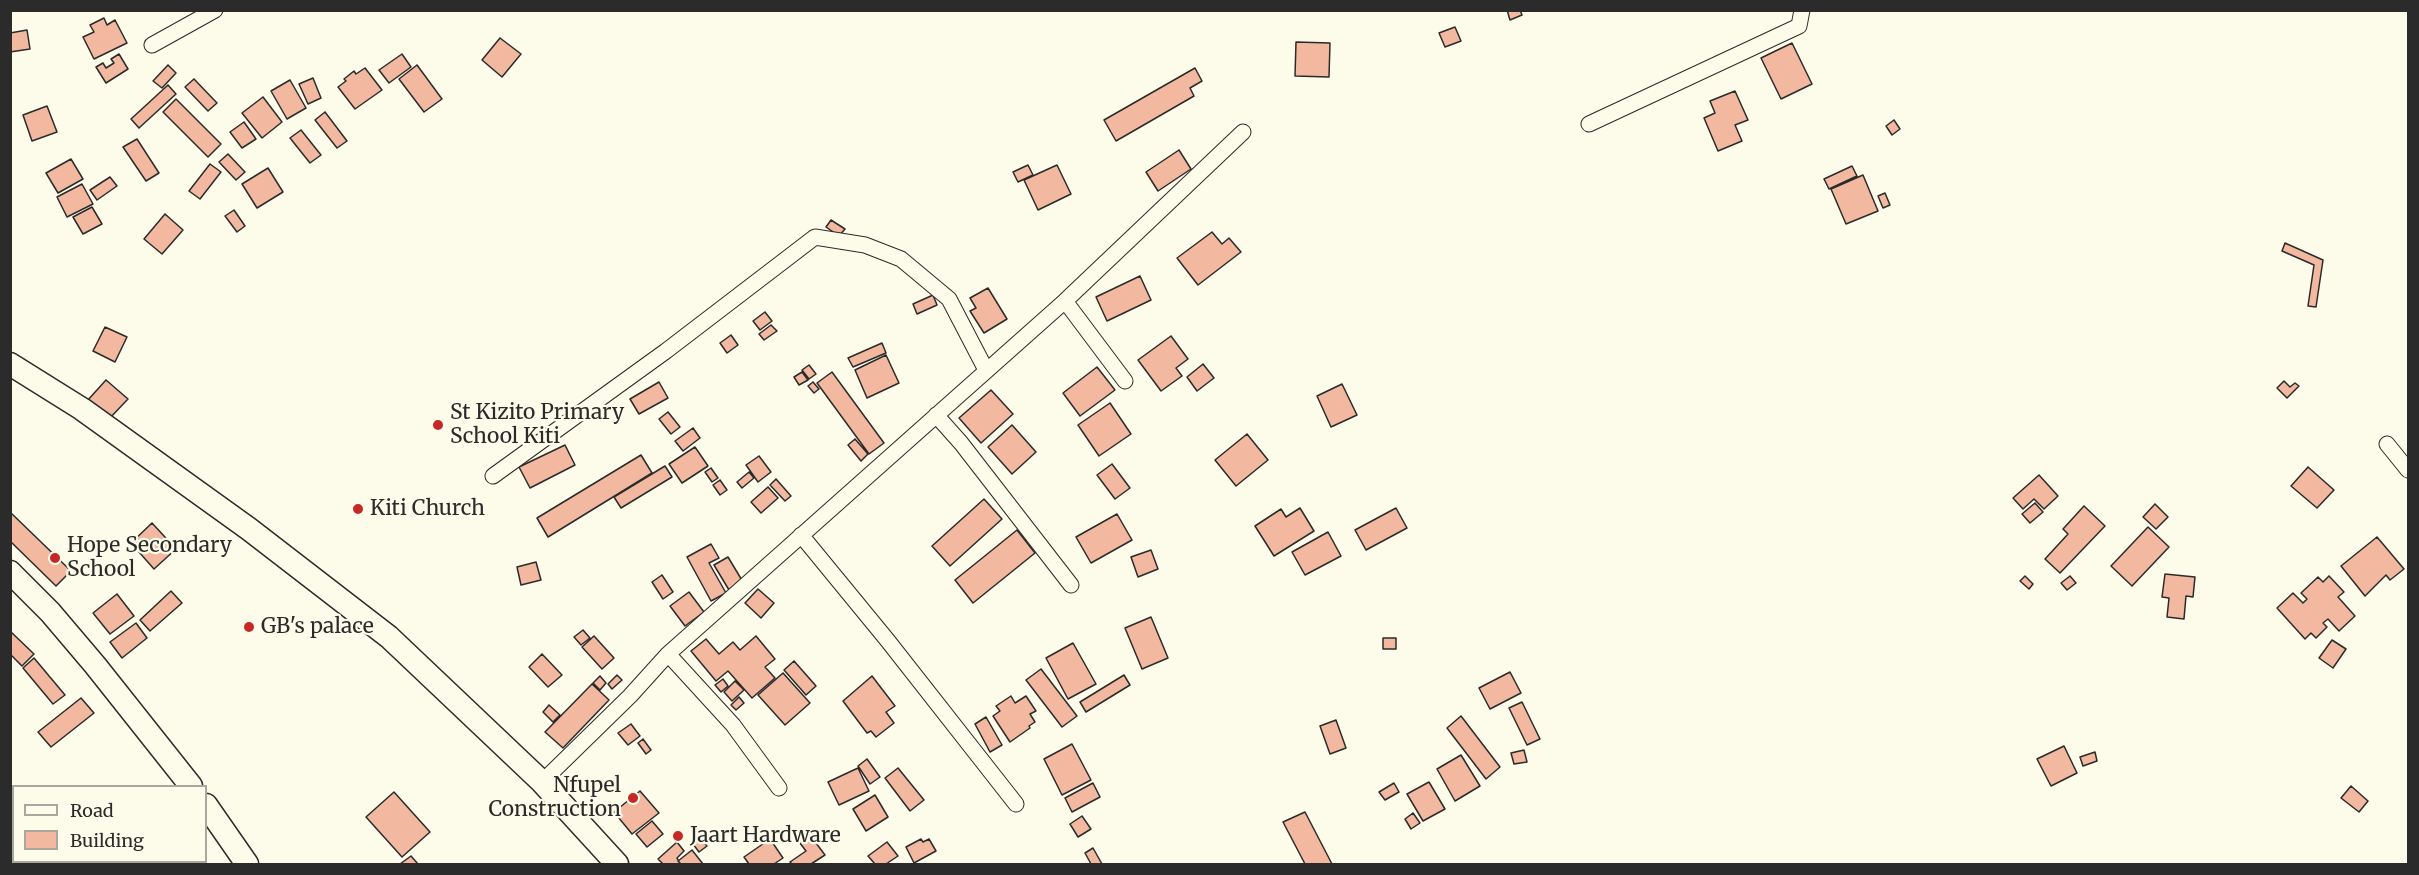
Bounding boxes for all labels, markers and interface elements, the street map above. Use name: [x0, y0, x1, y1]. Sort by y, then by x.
place label: St Kizito Primary School Kiti: [450, 400, 624, 450]
marker: St Kizito Primary School Kiti: [431, 418, 445, 432]
place label: Kiti Church: [370, 496, 485, 522]
marker: Kiti Church: [351, 502, 365, 516]
place label: Hope Secondary School: [67, 533, 232, 583]
marker: Hope Secondary School: [48, 551, 62, 565]
place label: GB's palace: [261, 614, 374, 640]
marker: GB's palace: [242, 620, 256, 634]
place label: Nfupel Construction: [488, 773, 621, 823]
legend: [12, 785, 207, 863]
marker: Nfupel Construction: [626, 791, 640, 805]
text: Road: [70, 799, 114, 822]
place label: Jaart Hardware: [690, 823, 841, 849]
text: Building: [70, 829, 144, 852]
marker: Jaart Hardware: [671, 829, 685, 843]

